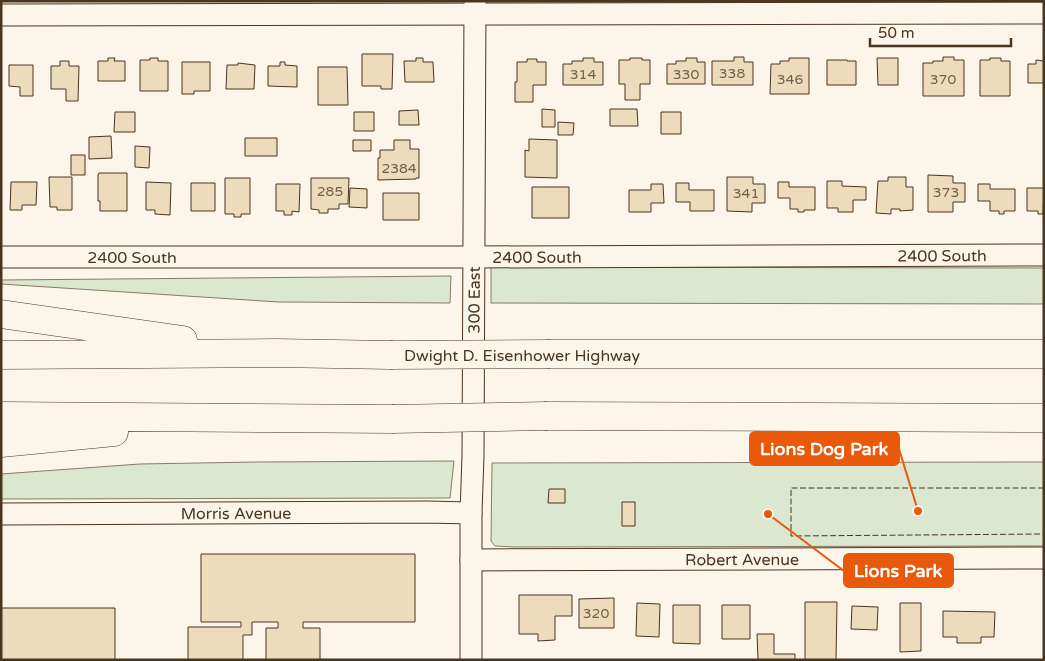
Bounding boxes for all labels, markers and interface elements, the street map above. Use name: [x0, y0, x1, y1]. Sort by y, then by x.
scale bar: [870, 15, 1011, 47]
text: 50 m: [878, 24, 915, 42]
house number: 338: [719, 65, 745, 82]
house number: 314: [570, 66, 596, 83]
house number: 330: [673, 66, 699, 83]
house number: 346: [777, 71, 803, 88]
house number: 370: [930, 71, 956, 88]
house number: 2384: [381, 160, 417, 177]
house number: 285: [317, 183, 343, 200]
house number: 373: [933, 184, 959, 201]
house number: 341: [733, 185, 759, 202]
street label: 2400 South: [897, 246, 987, 267]
street label: 2400 South: [87, 248, 177, 268]
street label: 2400 South: [492, 248, 582, 268]
street label: 300 East: [465, 266, 485, 334]
street label: Dwight D. Eisenhower Highway: [404, 346, 640, 366]
callout: Lions Dog Park: [750, 432, 899, 465]
text: Lions Dog Park: [760, 438, 889, 460]
street label: Morris Avenue: [181, 504, 291, 524]
street label: Robert Avenue: [685, 550, 799, 570]
callout: Lions Park: [844, 554, 953, 587]
text: Lions Park: [854, 560, 942, 582]
house number: 320: [583, 605, 609, 622]

